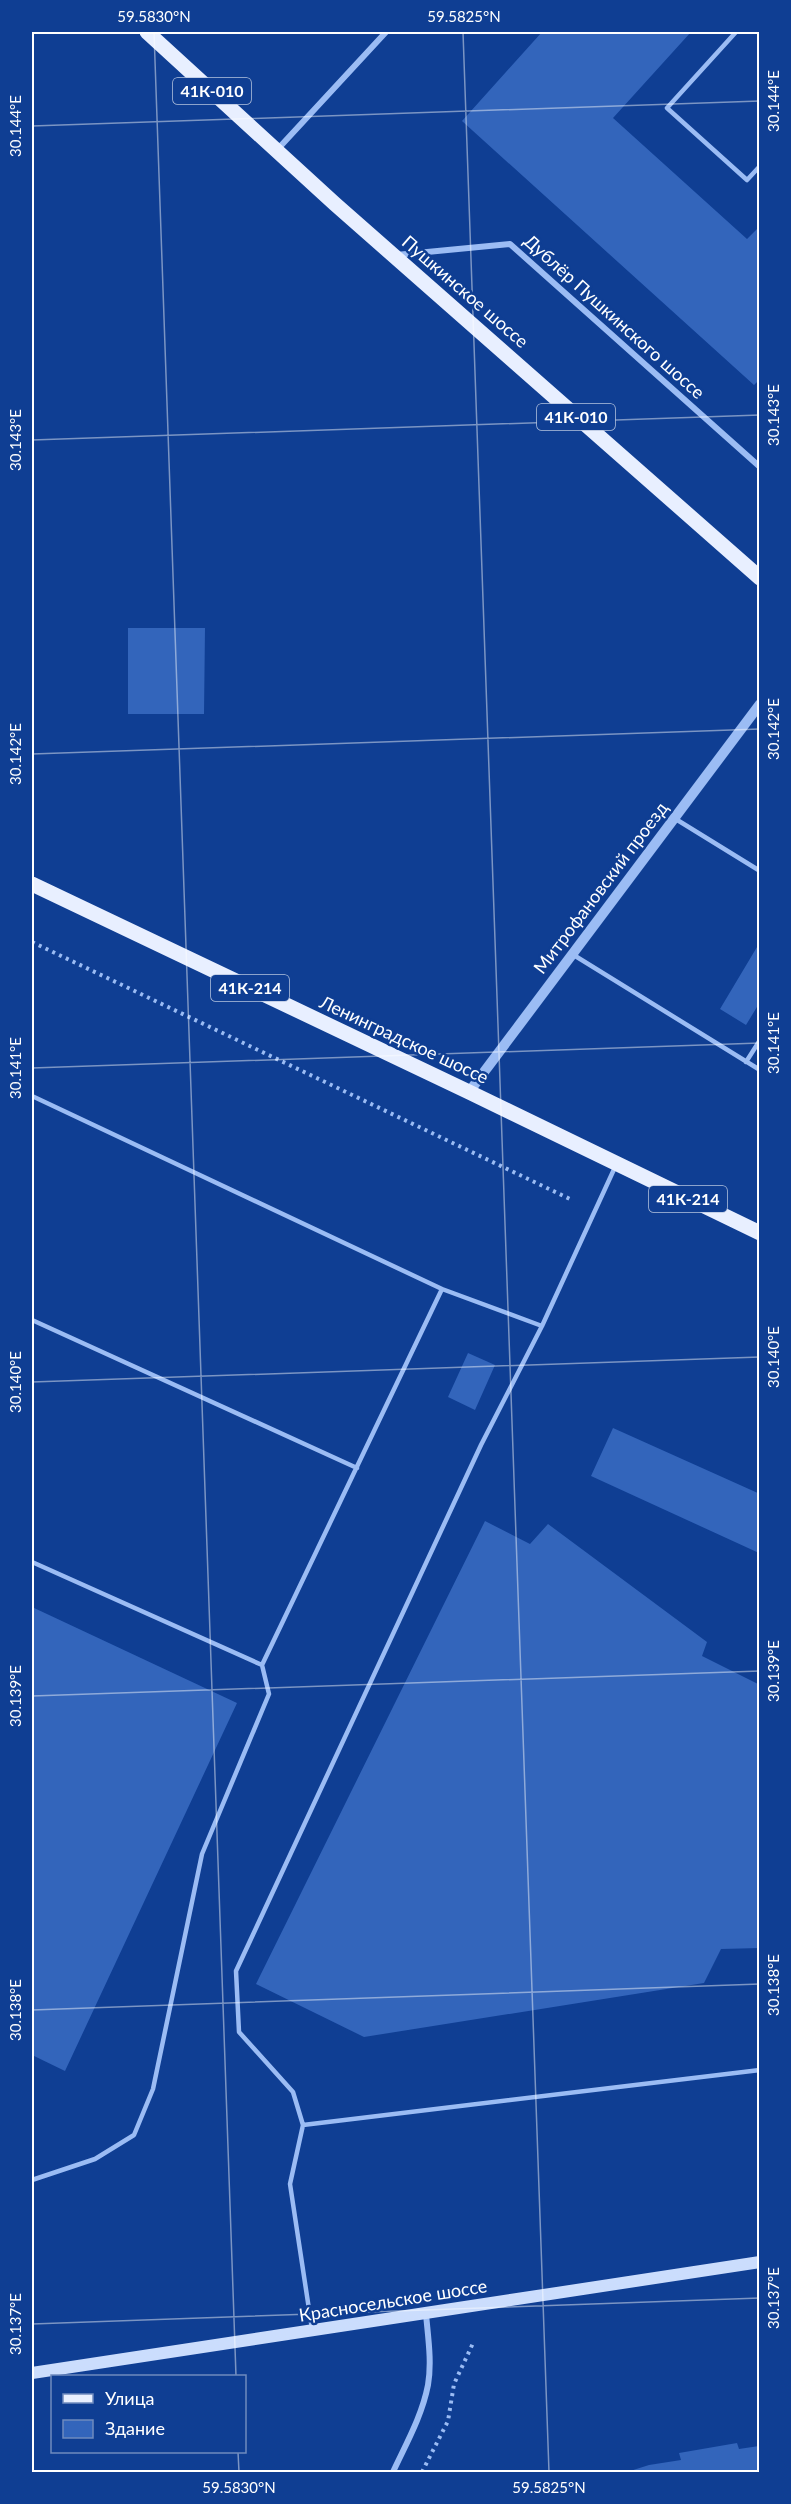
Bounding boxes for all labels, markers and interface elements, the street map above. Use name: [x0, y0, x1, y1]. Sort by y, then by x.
text: 59.5830°N: [117, 7, 191, 25]
text: 59.5825°N: [427, 7, 501, 25]
text: 30.144°E: [764, 70, 782, 132]
road number: 41К-010: [173, 78, 251, 104]
text: 30.144°E: [6, 95, 24, 157]
street label: Дублёр Пушкинского шоссе: [520, 229, 710, 403]
street label: Пушкинское шоссе: [398, 230, 533, 352]
text: 30.143°E: [764, 384, 782, 446]
road number: 41К-010: [537, 404, 615, 430]
text: 30.143°E: [6, 409, 24, 471]
text: 30.142°E: [764, 698, 782, 760]
text: 30.142°E: [6, 723, 24, 785]
street label: Митрофановский проезд: [528, 797, 672, 978]
road number: 41К-214: [211, 975, 289, 1001]
street label: Ленинградское шоссе: [316, 990, 492, 1088]
text: 30.141°E: [764, 1012, 782, 1074]
text: 30.141°E: [6, 1037, 24, 1099]
road number: 41К-214: [649, 1186, 727, 1212]
text: 30.140°E: [764, 1326, 782, 1388]
text: 30.140°E: [6, 1351, 24, 1413]
text: 30.139°E: [764, 1640, 782, 1702]
text: 30.139°E: [6, 1665, 24, 1727]
text: 30.138°E: [764, 1954, 782, 2016]
text: 30.138°E: [6, 1979, 24, 2041]
text: 30.137°E: [764, 2267, 782, 2329]
street label: Красносельское шоссе: [297, 2274, 489, 2326]
text: 30.137°E: [6, 2293, 24, 2355]
legend: [51, 2375, 246, 2453]
text: Улица: [105, 2387, 155, 2409]
text: Здание: [105, 2417, 165, 2439]
text: 59.5830°N: [202, 2478, 276, 2496]
text: 59.5825°N: [512, 2478, 586, 2496]

